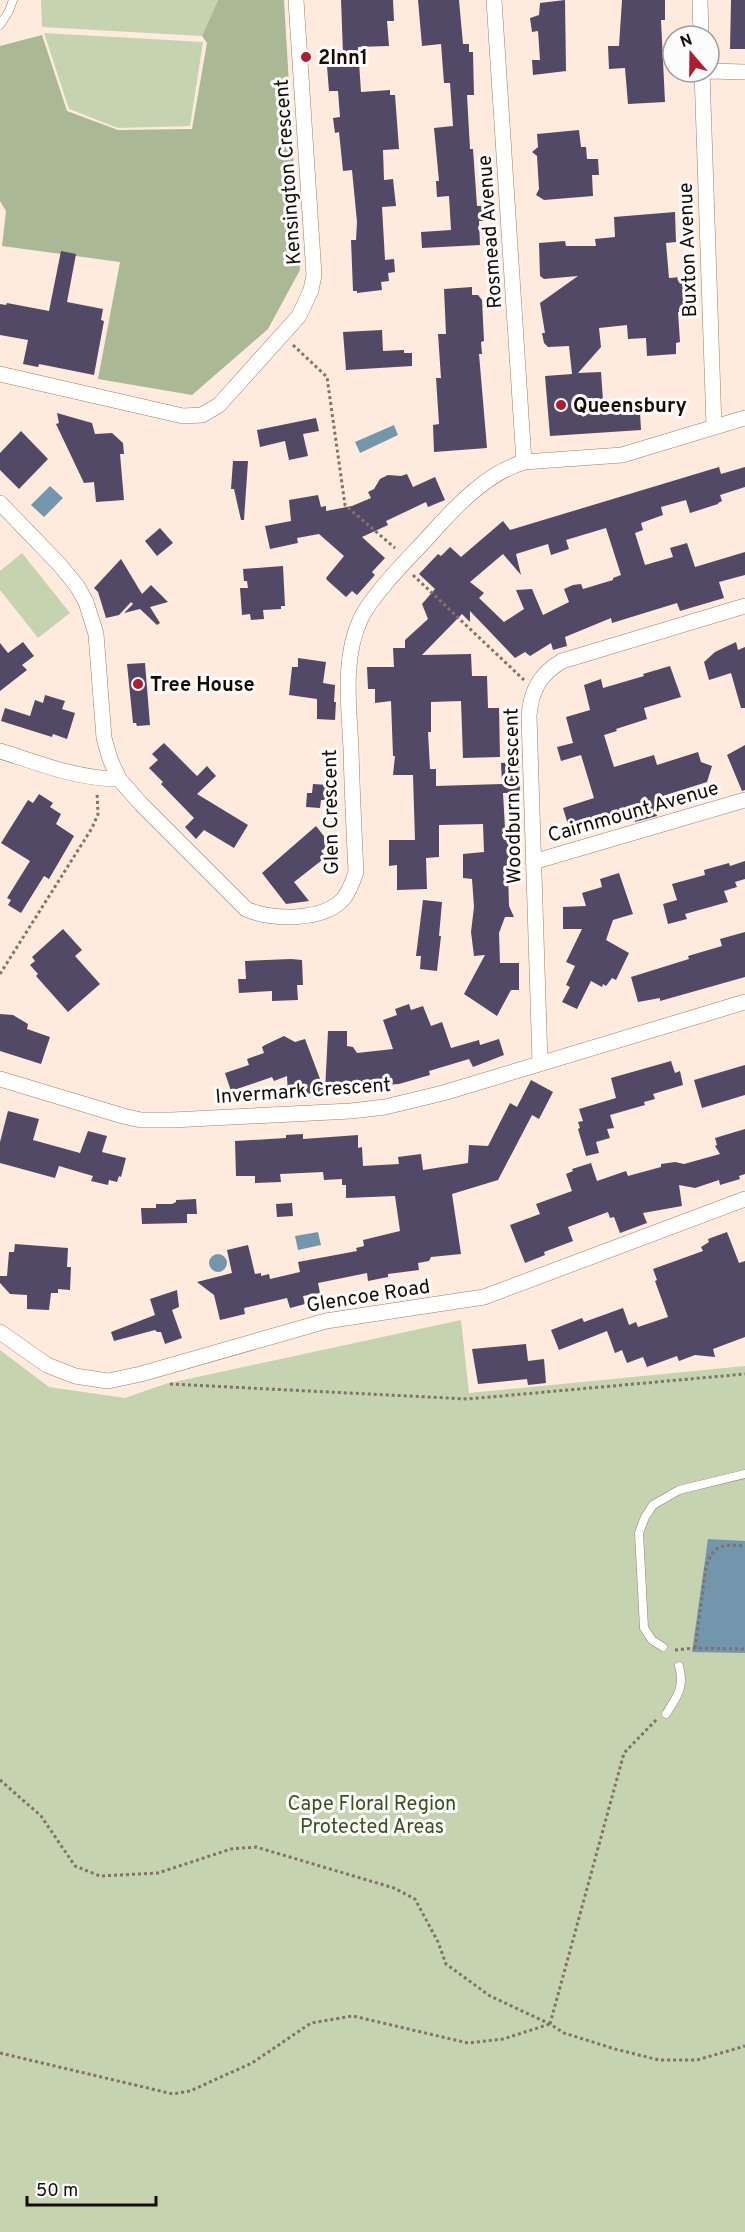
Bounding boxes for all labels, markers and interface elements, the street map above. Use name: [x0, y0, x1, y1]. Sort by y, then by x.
north arrow: [661, 24, 721, 84]
text: N: [678, 30, 695, 53]
place label: 2Inn1: [318, 46, 368, 72]
marker: 2Inn1: [299, 50, 313, 64]
street label: Kensington Crescent: [270, 78, 308, 266]
street label: Rosmead Avenue: [473, 154, 509, 310]
street label: Buxton Avenue: [674, 182, 704, 318]
place label: Queensbury: [573, 394, 687, 420]
marker: Queensbury: [554, 398, 568, 412]
place label: Tree House: [150, 673, 255, 699]
marker: Tree House: [131, 677, 145, 691]
street label: Woodburn Crescent: [499, 708, 529, 884]
street label: Glen Crescent: [318, 749, 346, 875]
street label: Cairnmount Avenue: [545, 776, 722, 850]
street label: Invermark Crescent: [214, 1073, 392, 1111]
street label: Glencoe Road: [305, 1274, 432, 1320]
park label: Cape Floral Region Protected Areas: [288, 1792, 456, 1841]
scale bar: [27, 2169, 156, 2207]
text: 50 m: [36, 2180, 78, 2203]

